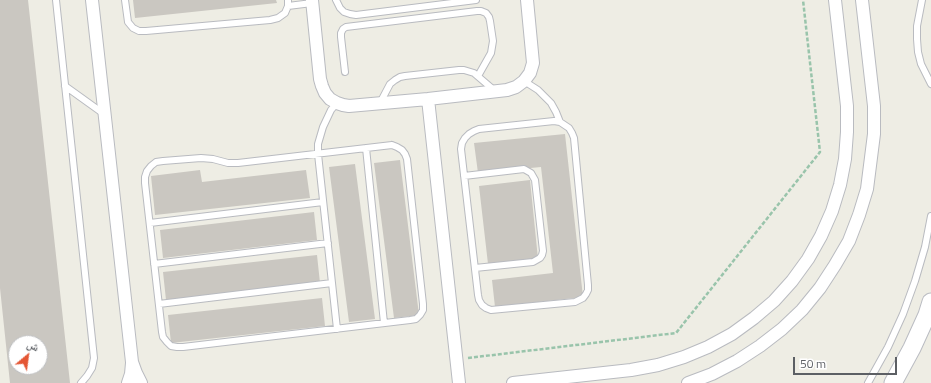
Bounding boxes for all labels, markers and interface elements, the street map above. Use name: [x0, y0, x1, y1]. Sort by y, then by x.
north arrow: [8, 335, 48, 375]
text: ش: [24, 336, 42, 355]
scale bar: [795, 349, 899, 375]
text: 50 m: [800, 354, 826, 373]

